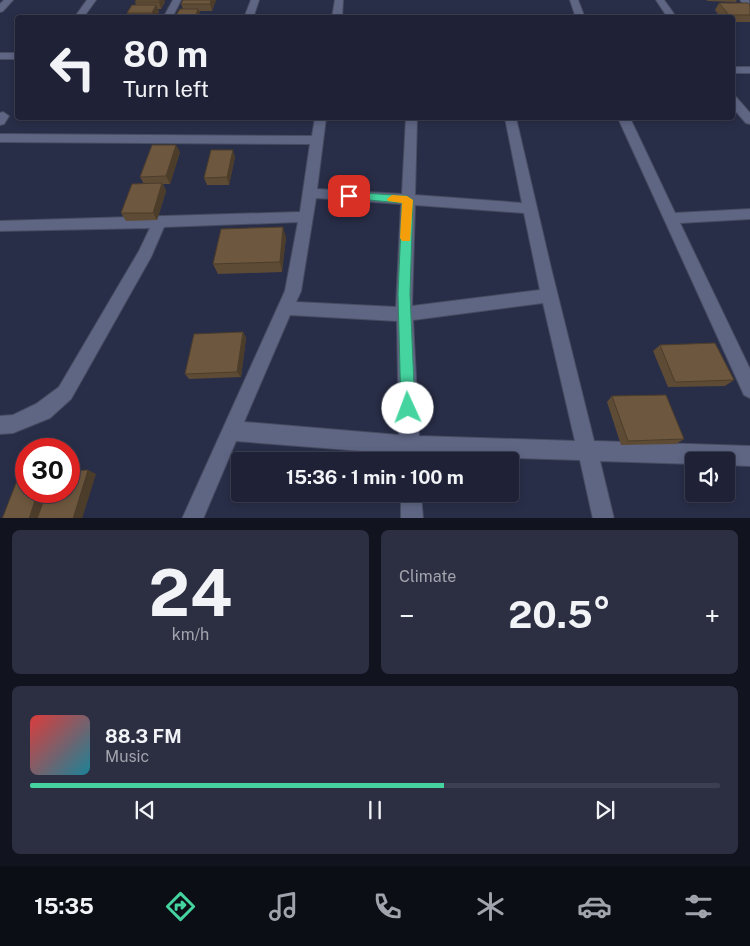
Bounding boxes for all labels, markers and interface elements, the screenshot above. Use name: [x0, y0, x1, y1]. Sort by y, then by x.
text: 80 m: [123, 34, 208, 75]
icon: left: [40, 35, 105, 100]
text: Turn left: [123, 76, 209, 102]
pin: [328, 175, 370, 217]
icon: arrive: [335, 182, 363, 210]
position arrow: [381, 381, 433, 433]
speed limit sign: 30: [15, 438, 80, 503]
map controls: [685, 452, 735, 502]
button: sound: [685, 452, 735, 502]
text: 15:36 · 1 min · 100 m: [286, 466, 464, 488]
text: 24: [149, 554, 232, 631]
text: Climate: [399, 567, 456, 586]
text: 20.5°: [508, 592, 611, 637]
text: −: [399, 599, 415, 632]
text: +: [704, 599, 720, 632]
text: km/h: [172, 625, 209, 644]
text: 88.3 FM: [105, 725, 182, 747]
text: Music: [105, 747, 149, 766]
icon: previous: [131, 796, 159, 824]
icon: pause: [361, 796, 389, 824]
icon: next: [591, 796, 619, 824]
icon: directions: [163, 889, 198, 924]
icon: music: [266, 889, 301, 924]
icon: phone: [370, 889, 405, 924]
icon: climate: [473, 889, 508, 924]
icon: car: [577, 889, 612, 924]
icon: filters: [681, 889, 716, 924]
text: 15:35: [34, 893, 94, 919]

